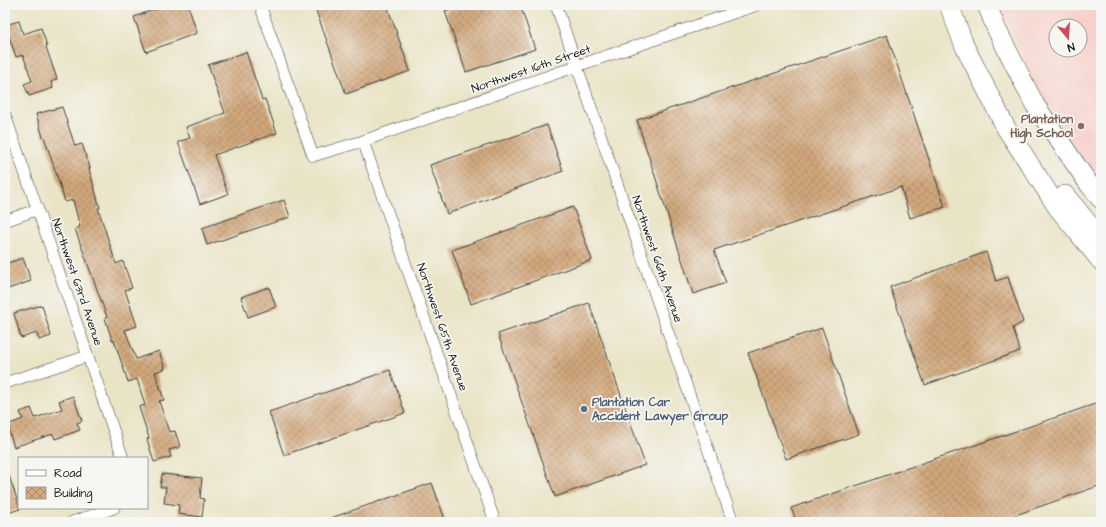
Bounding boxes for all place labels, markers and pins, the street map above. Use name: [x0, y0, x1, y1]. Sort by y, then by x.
place label: Plantation High School: [1010, 111, 1073, 144]
marker: Plantation High School: [1076, 121, 1086, 131]
place label: Plantation Car Accident Lawyer Group: [592, 394, 728, 426]
marker: Plantation Car Accident Lawyer Group: [579, 404, 589, 414]

